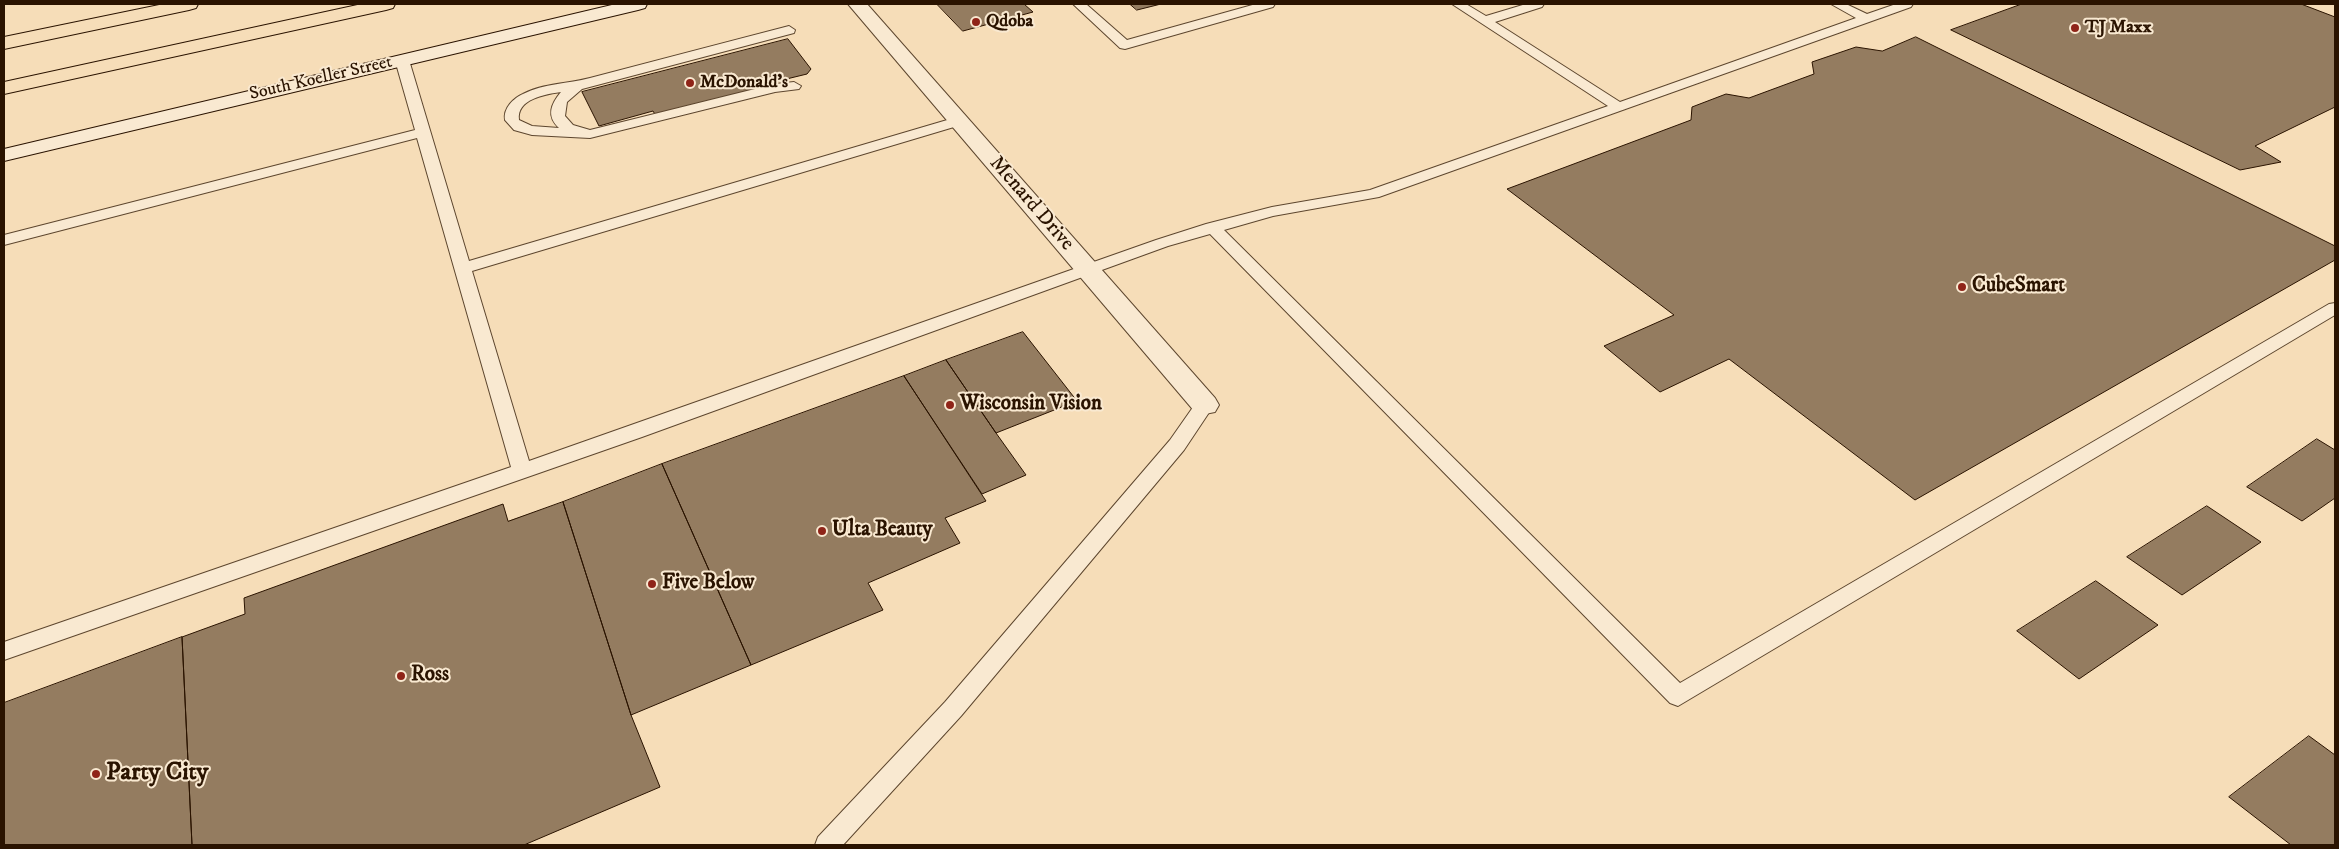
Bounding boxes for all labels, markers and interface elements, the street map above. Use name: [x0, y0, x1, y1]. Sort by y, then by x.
place label: Qdoba: [986, 11, 1033, 33]
marker: Qdoba: [970, 16, 982, 28]
place label: TJ Maxx: [2085, 17, 2152, 39]
marker: TJ Maxx: [2069, 22, 2081, 34]
street label: South Koeller Street: [247, 52, 395, 106]
place label: McDonald's: [700, 72, 788, 94]
marker: McDonald's: [684, 77, 696, 89]
street label: Menard Drive: [983, 152, 1079, 256]
place label: CubeSmart: [1972, 274, 2065, 300]
marker: CubeSmart: [1956, 281, 1968, 293]
place label: Wisconsin Vision: [960, 392, 1102, 418]
marker: Wisconsin Vision: [944, 399, 956, 411]
place label: Ulta Beauty: [832, 518, 932, 544]
marker: Ulta Beauty: [816, 525, 828, 537]
place label: Five Below: [662, 571, 754, 597]
marker: Five Below: [646, 578, 658, 590]
place label: Ross: [411, 663, 449, 689]
marker: Ross: [395, 670, 407, 682]
place label: Party City: [106, 759, 208, 789]
marker: Party City: [90, 768, 102, 780]

